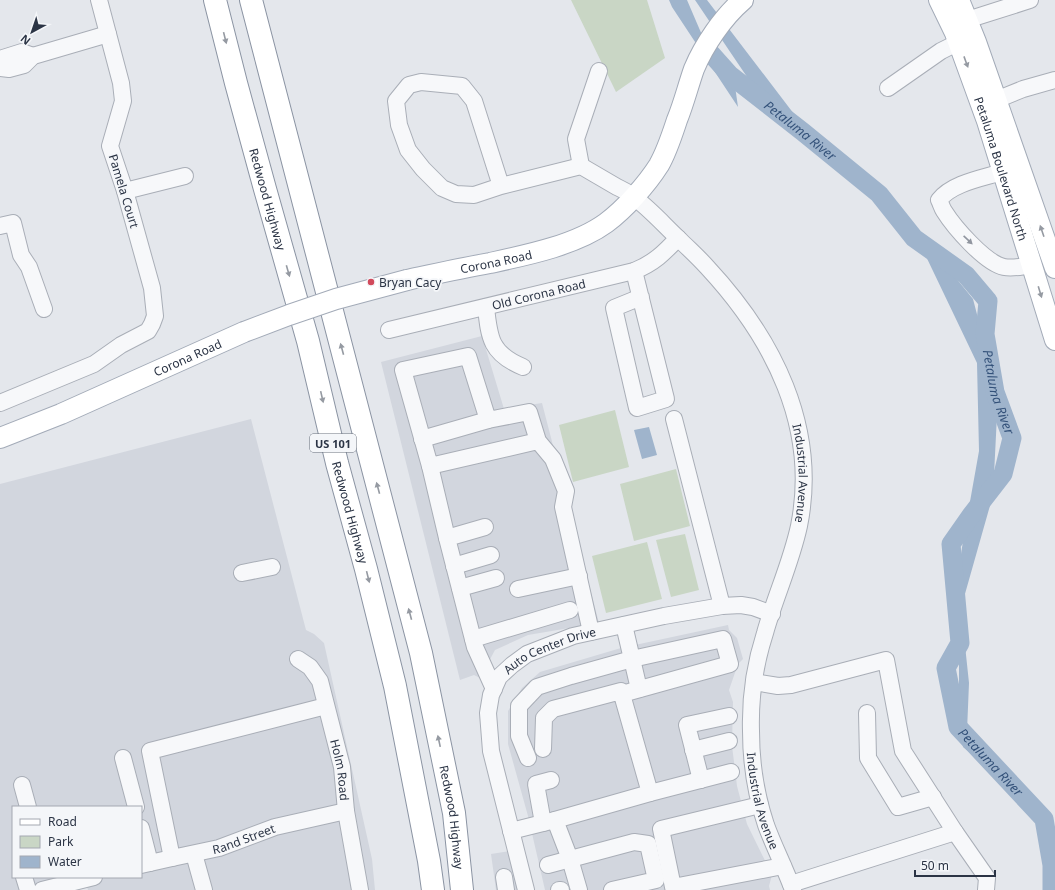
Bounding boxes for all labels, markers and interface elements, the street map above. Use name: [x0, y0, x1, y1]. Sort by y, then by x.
north arrow: [12, 12, 52, 52]
text: N: [17, 31, 34, 49]
one-way arrow: [222, 32, 228, 44]
one-way arrow: [963, 56, 969, 68]
street label: Petaluma Boulevard North: [970, 94, 1032, 243]
water label: Petaluma River: [761, 96, 841, 165]
street label: Redwood Highway: [246, 146, 291, 253]
street label: Pamela Court: [105, 152, 144, 231]
one-way arrow: [1039, 225, 1045, 237]
one-way arrow: [963, 235, 972, 244]
street label: Corona Road: [459, 245, 534, 277]
one-way arrow: [286, 265, 292, 278]
place label: Bryan Cacy: [379, 274, 442, 291]
street label: Old Corona Road: [490, 274, 587, 313]
marker: Bryan Cacy: [366, 277, 376, 287]
one-way arrow: [1037, 286, 1043, 298]
street label: Corona Road: [151, 335, 224, 380]
one-way arrow: [338, 343, 344, 355]
water label: Petaluma River: [979, 348, 1019, 437]
one-way arrow: [319, 391, 325, 403]
street label: Industrial Avenue: [789, 422, 812, 524]
road number: US 101: [310, 434, 356, 452]
street label: Redwood Highway: [328, 459, 373, 566]
one-way arrow: [375, 482, 381, 494]
one-way arrow: [365, 571, 371, 583]
one-way arrow: [407, 608, 413, 620]
street label: Auto Center Drive: [499, 623, 598, 678]
water label: Petaluma River: [954, 724, 1028, 801]
one-way arrow: [435, 735, 441, 747]
street label: Holm Road: [327, 737, 354, 801]
street label: Industrial Avenue: [743, 752, 783, 852]
street label: Redwood Highway: [436, 764, 468, 871]
legend: [12, 806, 142, 878]
text: Road: [48, 813, 77, 830]
street label: Rand Street: [211, 819, 278, 858]
text: Park: [48, 833, 74, 850]
scale bar: [915, 852, 995, 878]
text: Water: [48, 853, 82, 870]
text: 50 m: [921, 857, 949, 874]

